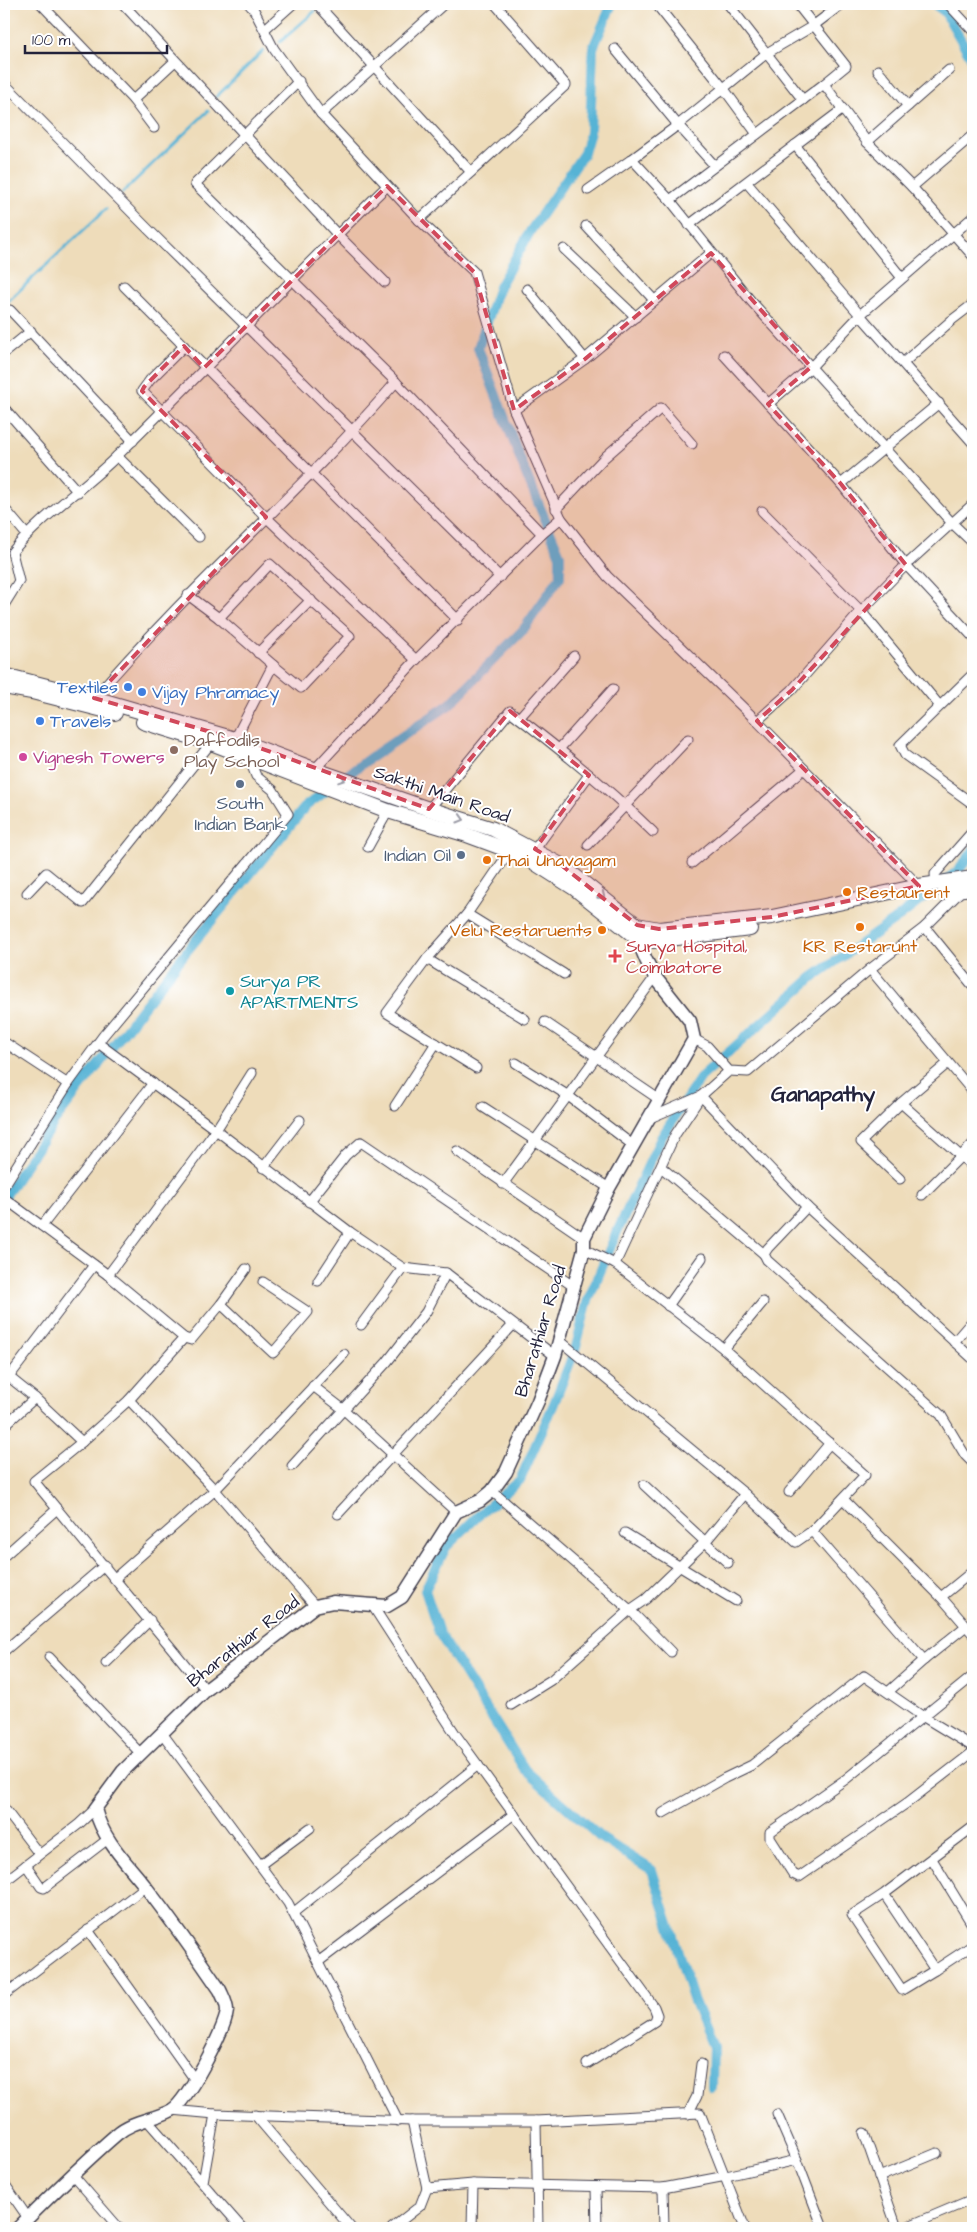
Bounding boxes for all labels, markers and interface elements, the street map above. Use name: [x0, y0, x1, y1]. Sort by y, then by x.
scale bar: [25, 22, 168, 54]
text: 100 m: [32, 30, 71, 51]
place label: Textiles: [57, 675, 118, 700]
place label: Vijay Phramacy: [152, 680, 279, 706]
marker: Textiles: [122, 681, 134, 693]
marker: Vijay Phramacy: [136, 686, 148, 698]
place label: Travels: [50, 709, 111, 734]
marker: Travels: [34, 715, 46, 727]
place label: Daffodils Play School: [184, 728, 280, 775]
marker: Daffodils Play School: [168, 744, 180, 756]
place label: Vignesh Towers: [33, 745, 165, 771]
marker: Vignesh Towers: [17, 751, 29, 763]
street label: Sakthi Main Road: [371, 760, 513, 829]
one-way arrow: [337, 773, 346, 783]
marker: South Indian Bank: [234, 778, 246, 790]
place label: South Indian Bank: [194, 791, 286, 837]
one-way arrow: [456, 813, 465, 823]
place label: Indian Oil: [384, 843, 451, 868]
place label: Thai Unavagam: [497, 848, 615, 874]
marker: Indian Oil: [455, 849, 467, 861]
marker: Thai Unavagam: [481, 854, 493, 866]
place label: Restaurent: [857, 880, 951, 905]
marker: Restaurent: [841, 886, 853, 898]
one-way arrow: [596, 891, 605, 899]
place label: Velu Restaruents: [450, 918, 592, 943]
marker: KR Restarunt: [854, 921, 866, 933]
marker: Velu Restaruents: [596, 924, 608, 936]
place label: Surya Hospital, Coimbatore: [626, 934, 748, 980]
place label: KR Restarunt: [803, 934, 918, 959]
marker: Surya Hospital, Coimbatore: [608, 949, 622, 963]
place label: Surya PR APARTMENTS: [240, 969, 358, 1015]
marker: Surya PR APARTMENTS: [224, 985, 236, 997]
district label: Ganapathy: [771, 1079, 876, 1112]
street label: Bharathiar Road: [509, 1262, 572, 1400]
street label: Bharathiar Road: [182, 1590, 305, 1693]

